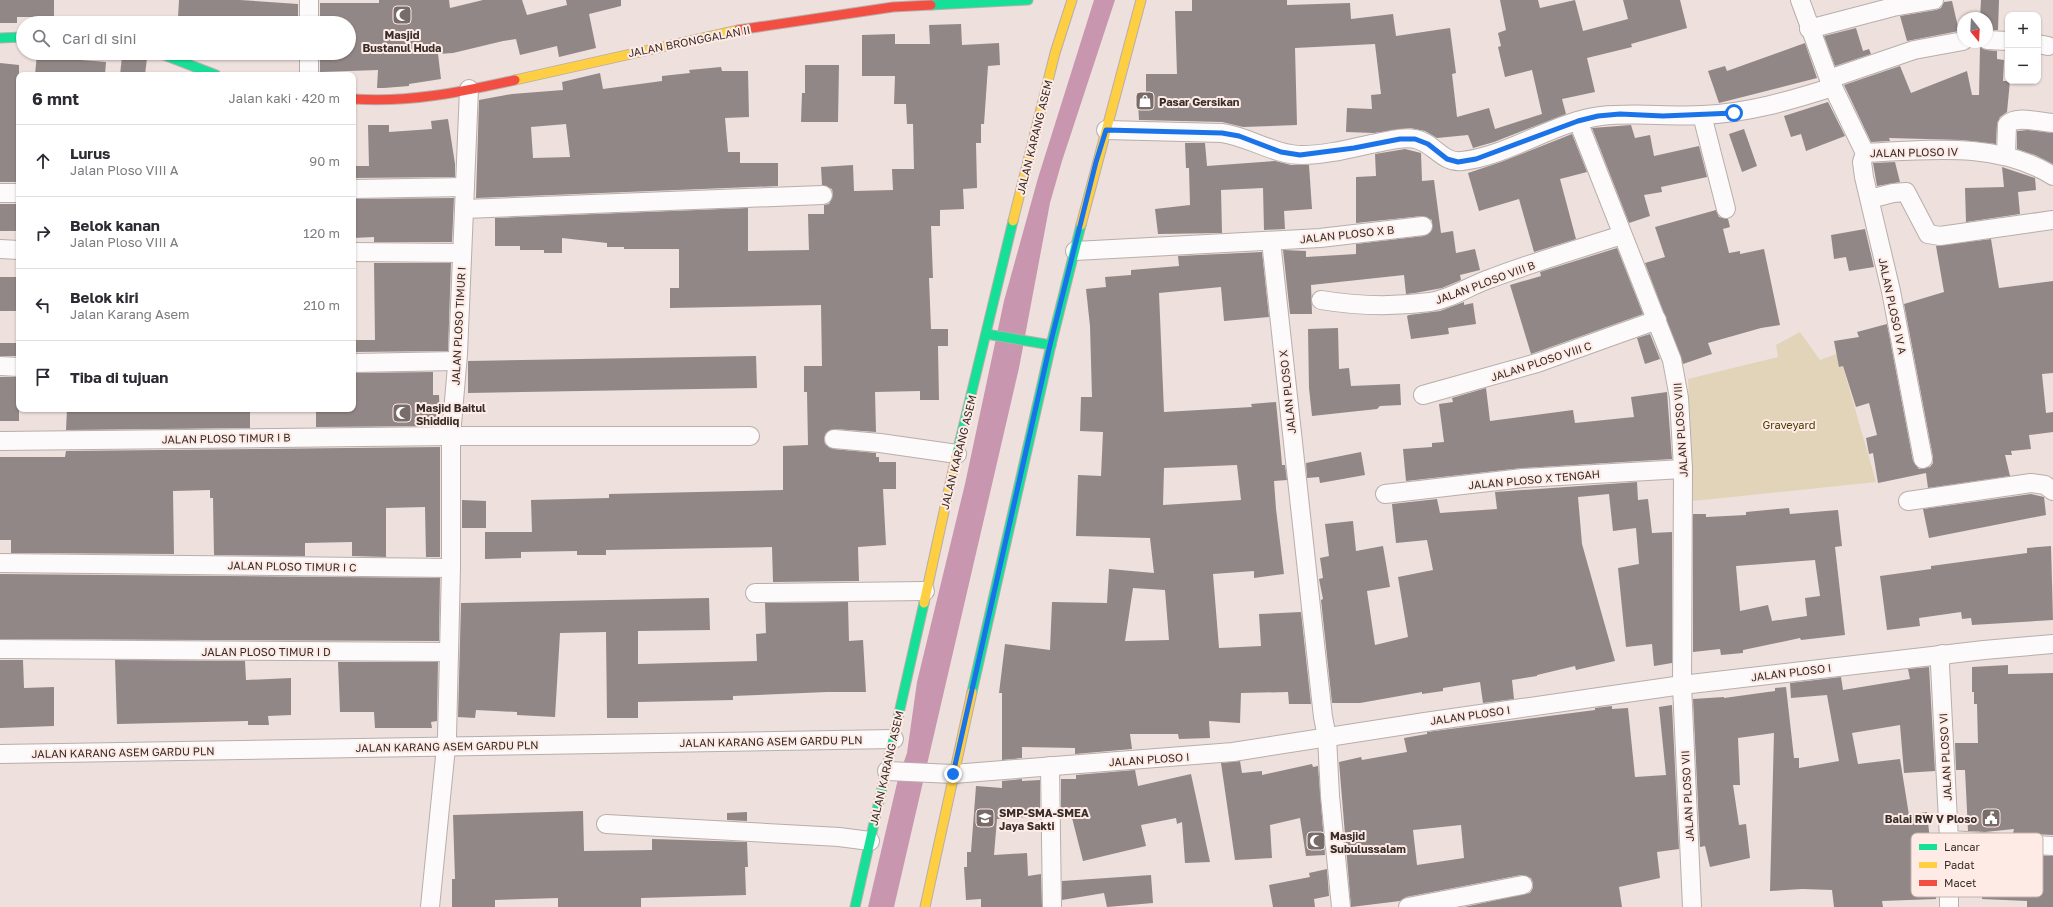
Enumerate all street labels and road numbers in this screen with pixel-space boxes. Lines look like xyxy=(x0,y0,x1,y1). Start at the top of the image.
street label: JALAN BRONGGALAN II xyxy=(627,23,751,59)
street label: JALAN KARANG ASEM xyxy=(1013,78,1055,196)
street label: JALAN PLOSO IV xyxy=(1870,145,1959,159)
street label: JALAN PLOSO X B xyxy=(1299,223,1395,245)
street label: JALAN PLOSO IV A xyxy=(1876,257,1910,356)
street label: JALAN PLOSO VIII B xyxy=(1433,258,1537,306)
street label: JALAN PLOSO TIMUR I xyxy=(448,266,468,386)
street label: JALAN PLOSO VIII C xyxy=(1489,339,1593,383)
street label: JALAN PLOSO X xyxy=(1276,349,1298,435)
street label: JALAN PLOSO VIII xyxy=(1670,382,1690,478)
street label: JALAN KARANG ASEM xyxy=(937,393,979,511)
street label: JALAN PLOSO TIMUR I B xyxy=(161,430,291,446)
street label: JALAN PLOSO X TENGAH xyxy=(1467,467,1601,491)
street label: JALAN PLOSO TIMUR I C xyxy=(227,558,357,574)
street label: JALAN PLOSO TIMUR I D xyxy=(201,645,331,658)
street label: JALAN PLOSO I xyxy=(1750,661,1832,683)
street label: JALAN PLOSO I xyxy=(1429,703,1511,727)
street label: JALAN KARANG ASEM xyxy=(866,709,906,827)
street label: JALAN PLOSO VI xyxy=(1936,713,1954,801)
street label: JALAN KARANG ASEM GARDU PLN xyxy=(679,733,863,749)
street label: JALAN KARANG ASEM GARDU PLN xyxy=(355,738,539,754)
street label: JALAN KARANG ASEM GARDU PLN xyxy=(31,744,215,760)
street label: JALAN PLOSO I xyxy=(1108,750,1190,768)
street label: JALAN PLOSO VII xyxy=(1678,750,1696,842)

